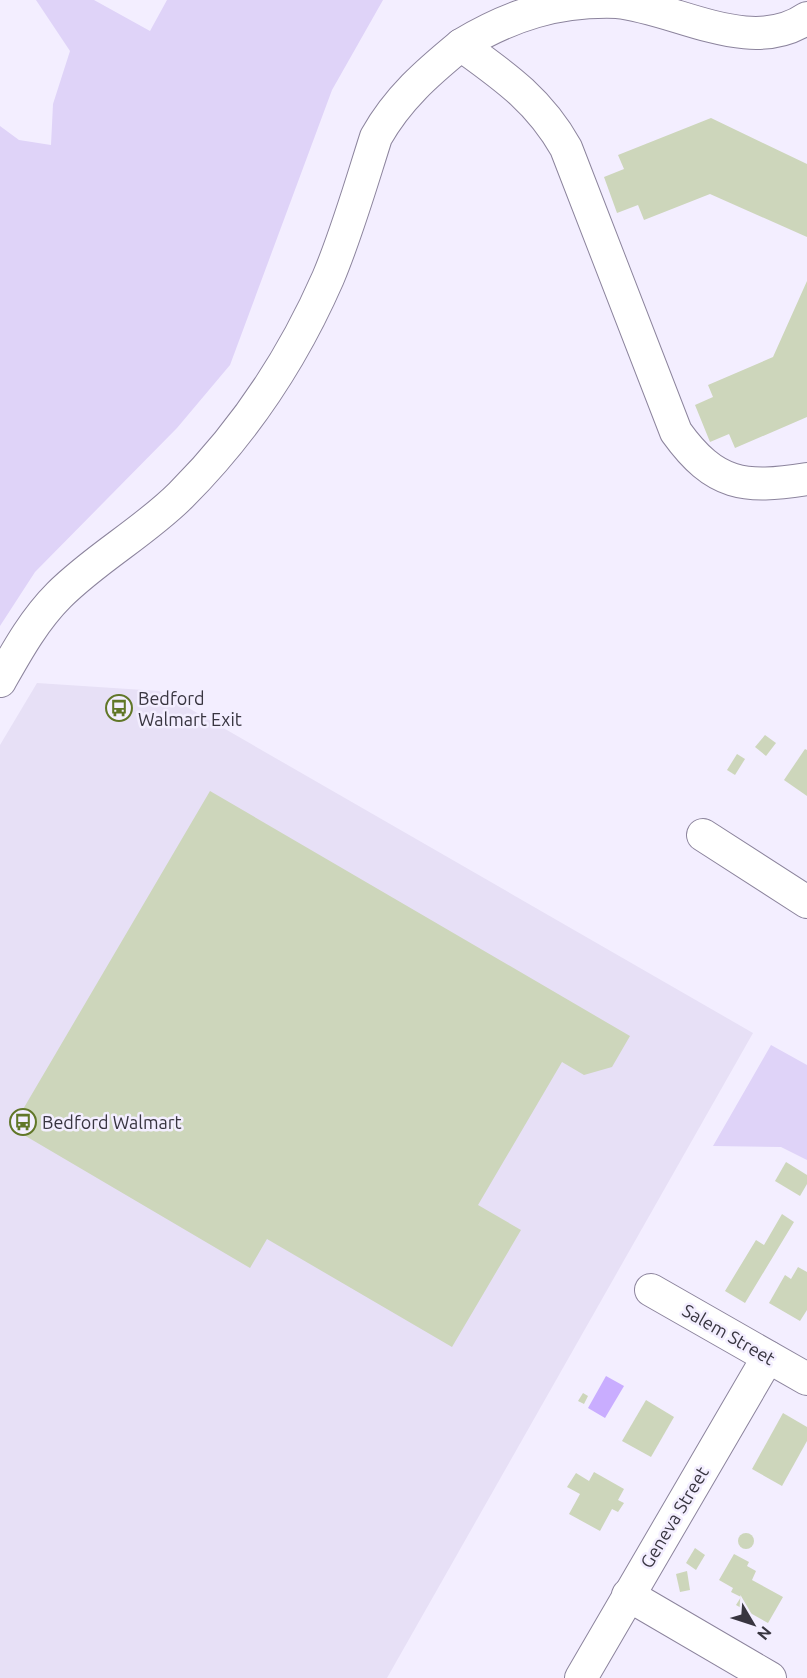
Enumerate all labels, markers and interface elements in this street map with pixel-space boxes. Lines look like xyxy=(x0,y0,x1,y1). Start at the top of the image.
place label: Bedford Walmart Exit xyxy=(138,688,242,729)
bus stop icon: Bedford Walmart Exit xyxy=(104,693,134,723)
bus stop icon: Bedford Walmart xyxy=(8,1107,38,1137)
place label: Bedford Walmart xyxy=(42,1112,182,1132)
street label: Salem Street xyxy=(679,1300,779,1368)
street label: Geneva Street xyxy=(636,1463,712,1571)
north arrow xyxy=(723,1594,783,1654)
text: N xyxy=(754,1623,775,1644)

